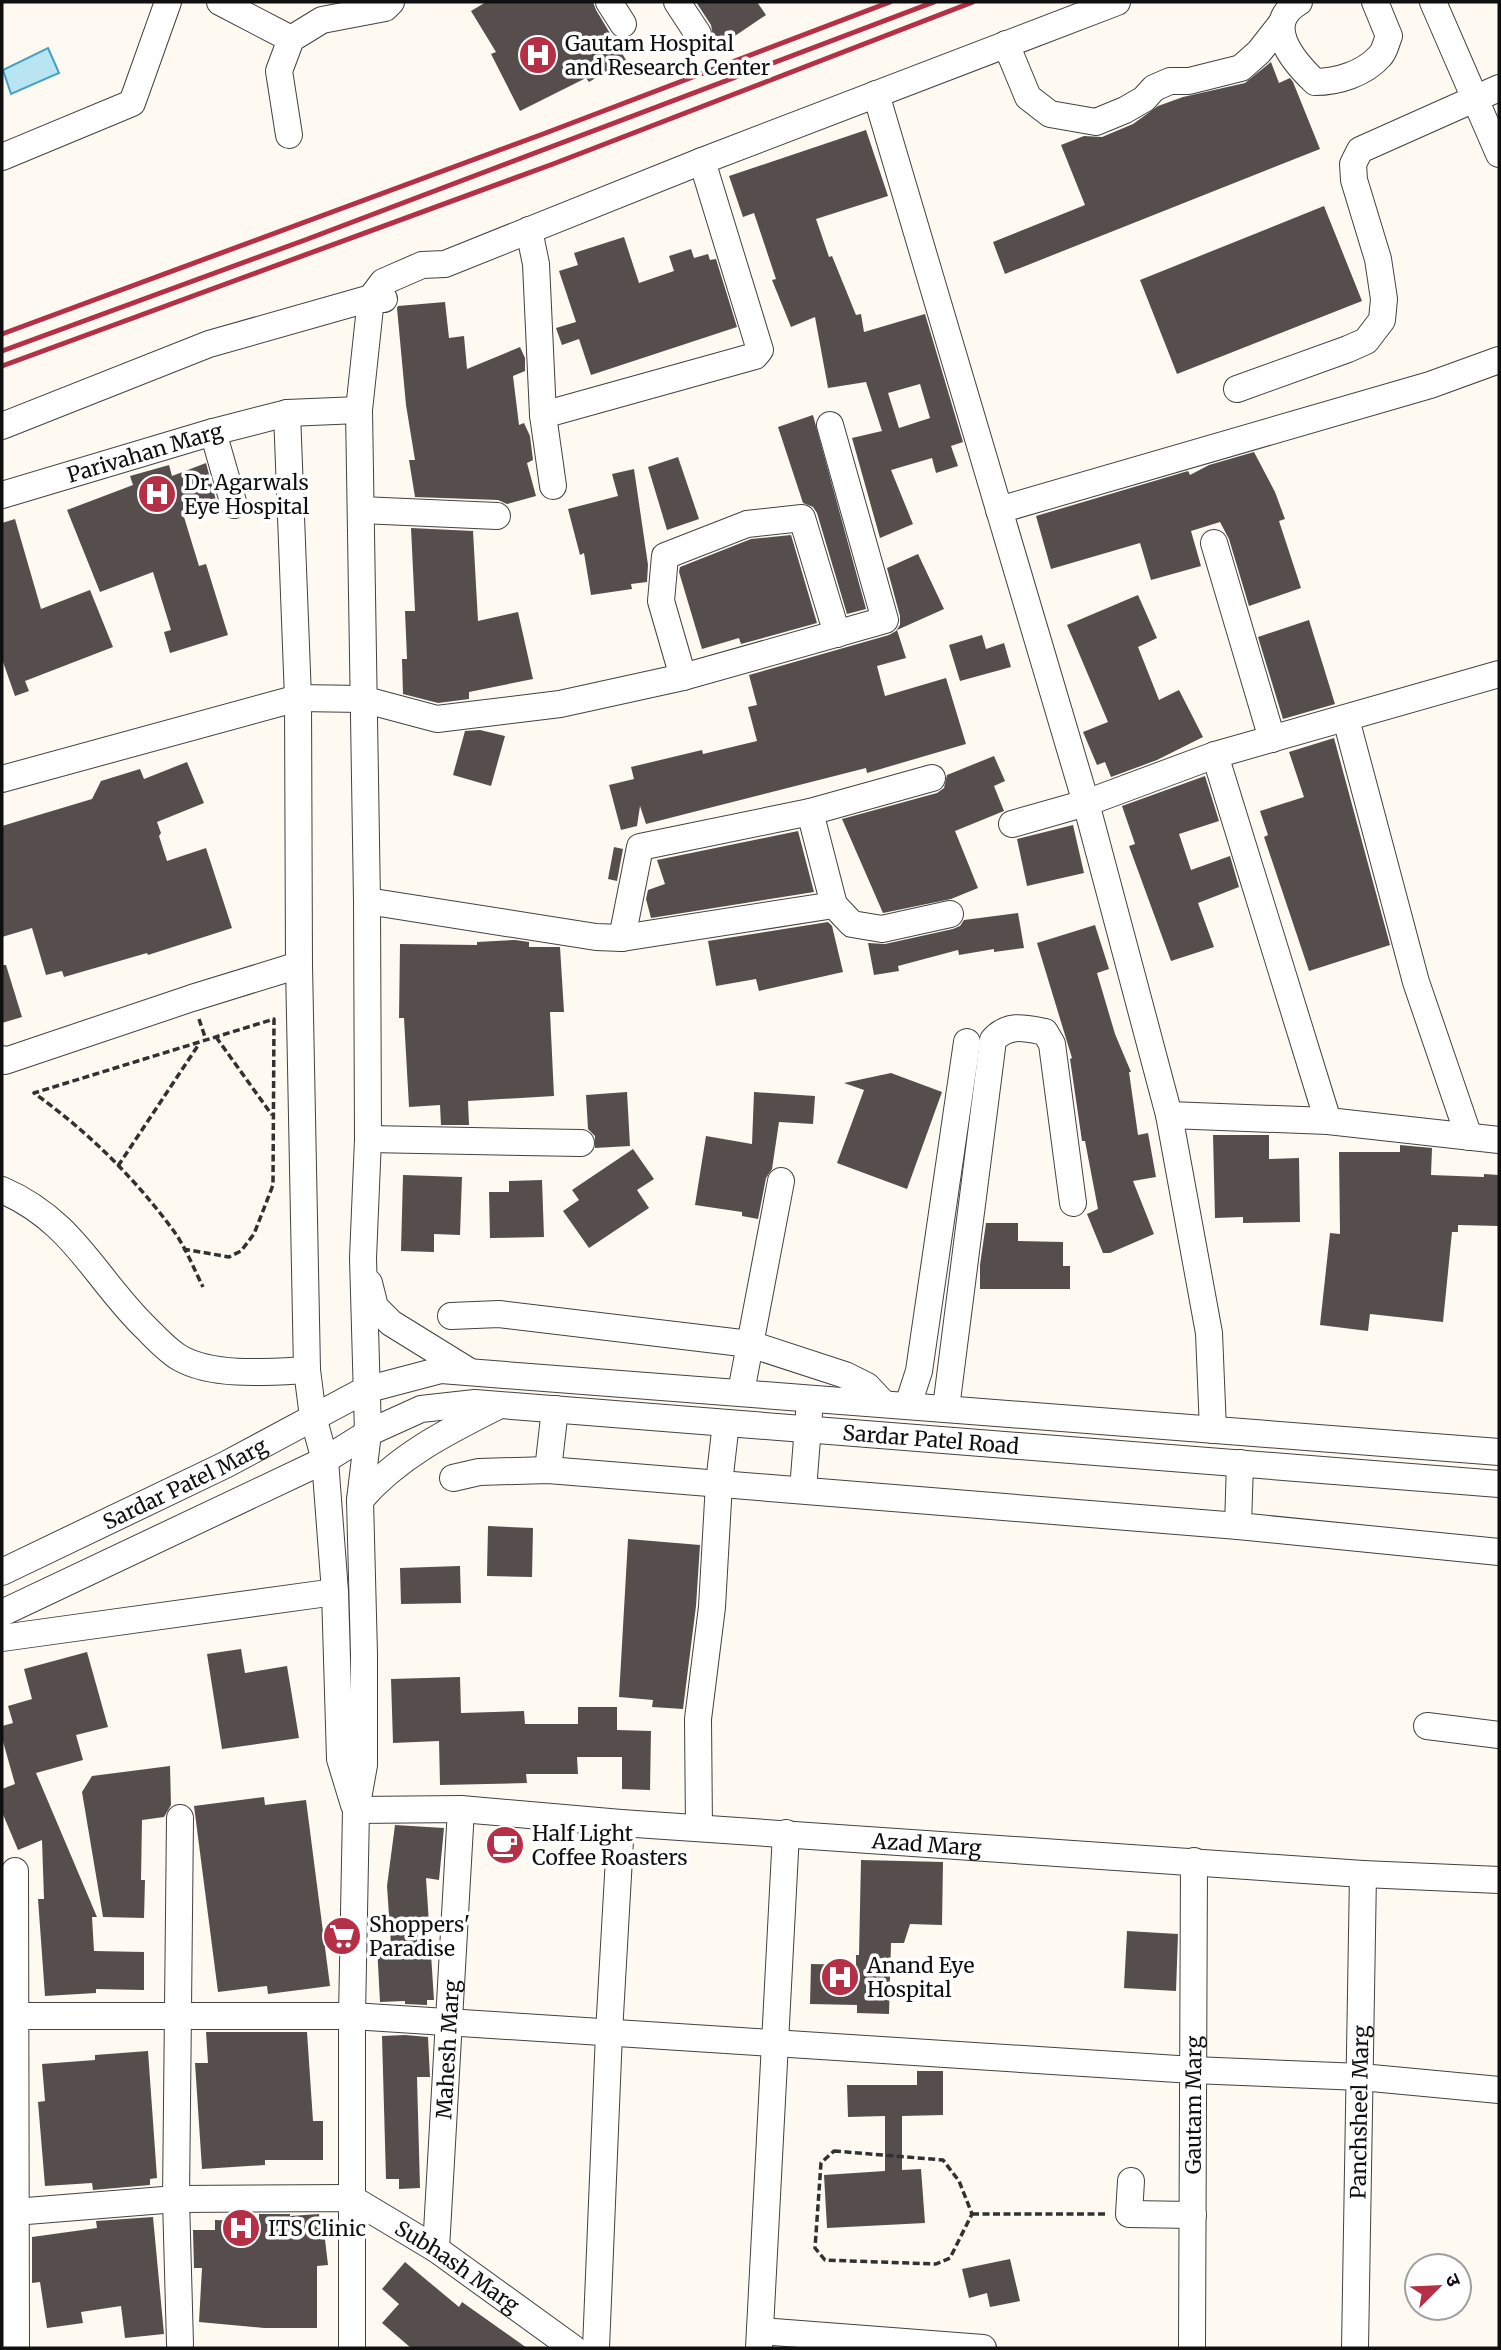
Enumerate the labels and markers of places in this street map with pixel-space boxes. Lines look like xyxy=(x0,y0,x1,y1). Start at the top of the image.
place label: Gautam Hospital and Research Center xyxy=(565,30,770,81)
hospital icon: Gautam Hospital and Research Center xyxy=(517,34,559,76)
place label: Dr Agarwals Eye Hospital xyxy=(184,469,310,520)
hospital icon: Dr Agarwals Eye Hospital xyxy=(136,473,178,515)
place label: Half Light Coffee Roasters xyxy=(532,1820,688,1871)
cafe icon: Half Light Coffee Roasters xyxy=(484,1824,526,1866)
place label: Shoppers' Paradise xyxy=(369,1911,470,1962)
supermarket icon: Shoppers' Paradise xyxy=(321,1915,363,1957)
place label: Anand Eye Hospital xyxy=(866,1952,974,2003)
hospital icon: Anand Eye Hospital xyxy=(819,1956,861,1998)
hospital icon: ITS Clinic xyxy=(220,2207,262,2249)
place label: ITS Clinic xyxy=(268,2215,366,2242)

